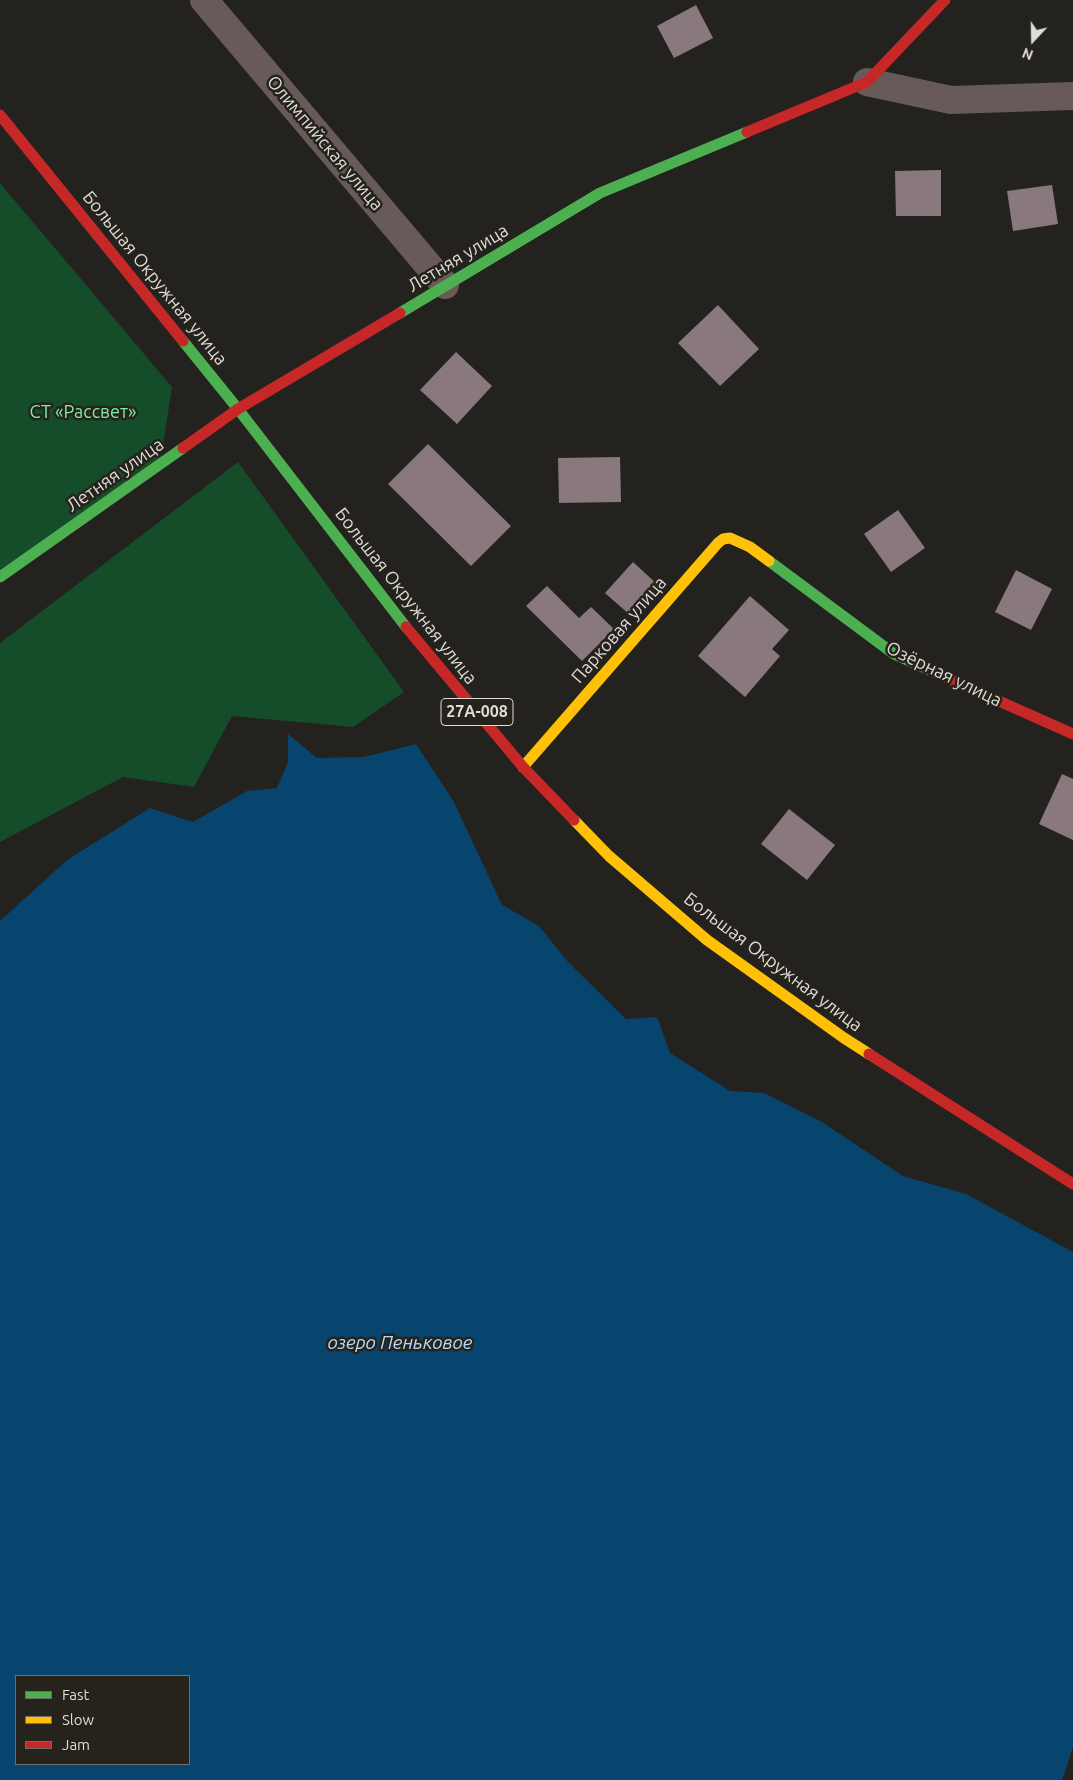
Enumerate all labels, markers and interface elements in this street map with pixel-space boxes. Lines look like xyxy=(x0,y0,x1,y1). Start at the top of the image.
north arrow xyxy=(1008,15,1058,65)
text: N xyxy=(1020,45,1035,63)
street label: Олимпийская улица xyxy=(262,71,388,215)
street label: Большая Окружная улица xyxy=(78,187,232,369)
street label: Летняя улица xyxy=(404,219,512,297)
park label: СТ «Рассвет» xyxy=(30,401,136,423)
street label: Летняя улица xyxy=(62,434,168,516)
street label: Большая Окружная улица xyxy=(330,504,482,688)
street label: Парковая улица xyxy=(567,572,671,688)
street label: Озёрная улица xyxy=(883,637,1005,711)
road number: 27А-008 xyxy=(441,699,513,726)
street label: Большая Окружная улица xyxy=(680,888,866,1036)
water label: озеро Пеньковое xyxy=(328,1332,472,1354)
legend xyxy=(15,1675,190,1765)
text: Fast xyxy=(62,1686,89,1703)
text: Slow xyxy=(62,1711,94,1728)
text: Jam xyxy=(62,1736,90,1753)

